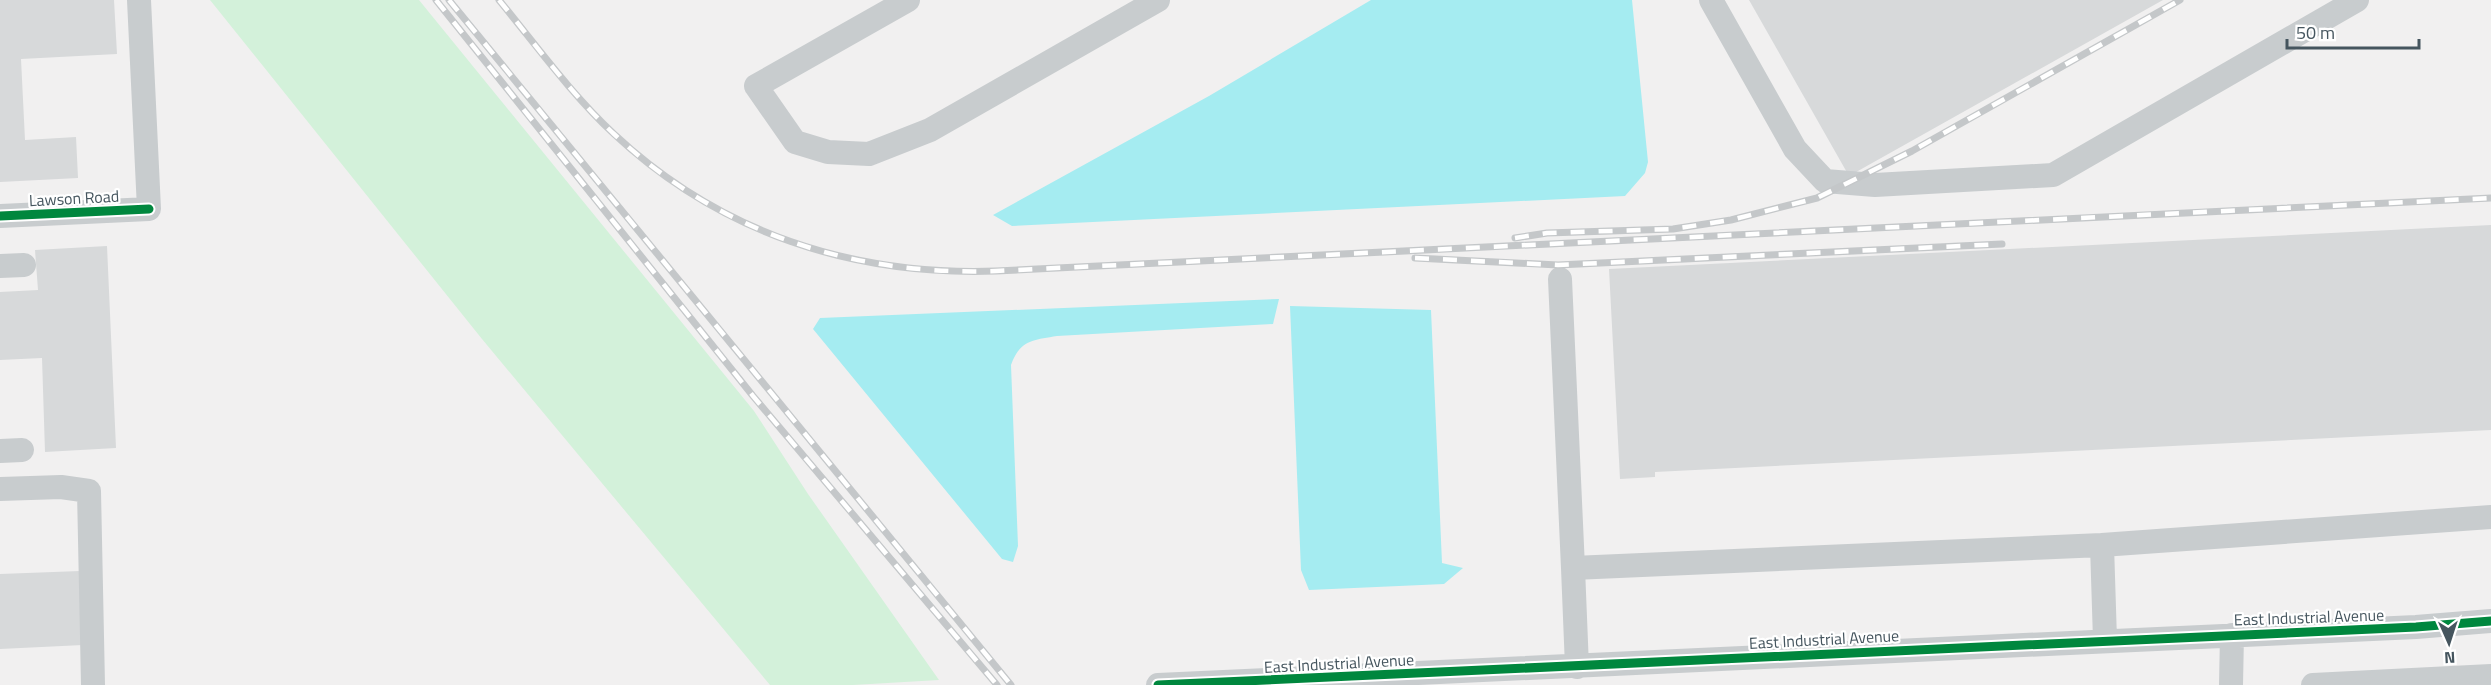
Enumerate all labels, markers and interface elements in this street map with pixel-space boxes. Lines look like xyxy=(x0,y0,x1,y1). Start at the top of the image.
scale bar xyxy=(2287,12,2419,50)
text: 50 m xyxy=(2296,19,2335,46)
street label: Lawson Road xyxy=(28,184,120,212)
street label: East Industrial Avenue xyxy=(2233,602,2385,632)
north arrow xyxy=(2419,613,2479,673)
street label: East Industrial Avenue xyxy=(1748,623,1900,655)
text: N xyxy=(2444,646,2456,670)
street label: East Industrial Avenue xyxy=(1263,647,1415,679)

